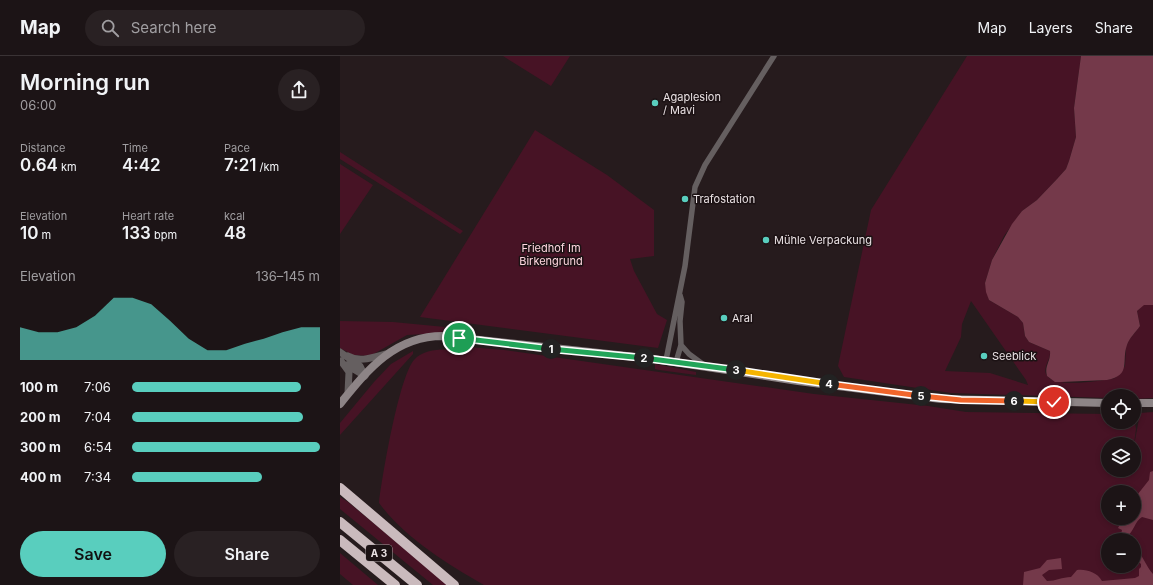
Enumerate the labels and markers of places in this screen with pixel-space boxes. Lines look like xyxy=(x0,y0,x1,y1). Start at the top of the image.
place label: Agaplesion / Mavi xyxy=(663,90,721,117)
marker: Agaplesion / Mavi xyxy=(650,98,660,108)
place label: Trafostation xyxy=(693,192,755,206)
marker: Trafostation xyxy=(680,194,690,204)
place label: Mühle Verpackung xyxy=(774,233,872,247)
marker: Mühle Verpackung xyxy=(761,235,771,245)
place label: Aral xyxy=(732,311,753,325)
marker: Aral xyxy=(719,313,729,323)
pin xyxy=(442,321,476,355)
pin: 1 xyxy=(541,339,561,359)
pin: 2 xyxy=(634,348,654,368)
place label: Seeblick xyxy=(992,349,1036,363)
marker: Seeblick xyxy=(979,351,989,361)
pin: 3 xyxy=(726,360,746,380)
pin: 4 xyxy=(819,374,839,394)
pin xyxy=(1037,385,1071,419)
pin: 5 xyxy=(911,386,931,406)
pin: 6 xyxy=(1004,391,1024,411)

